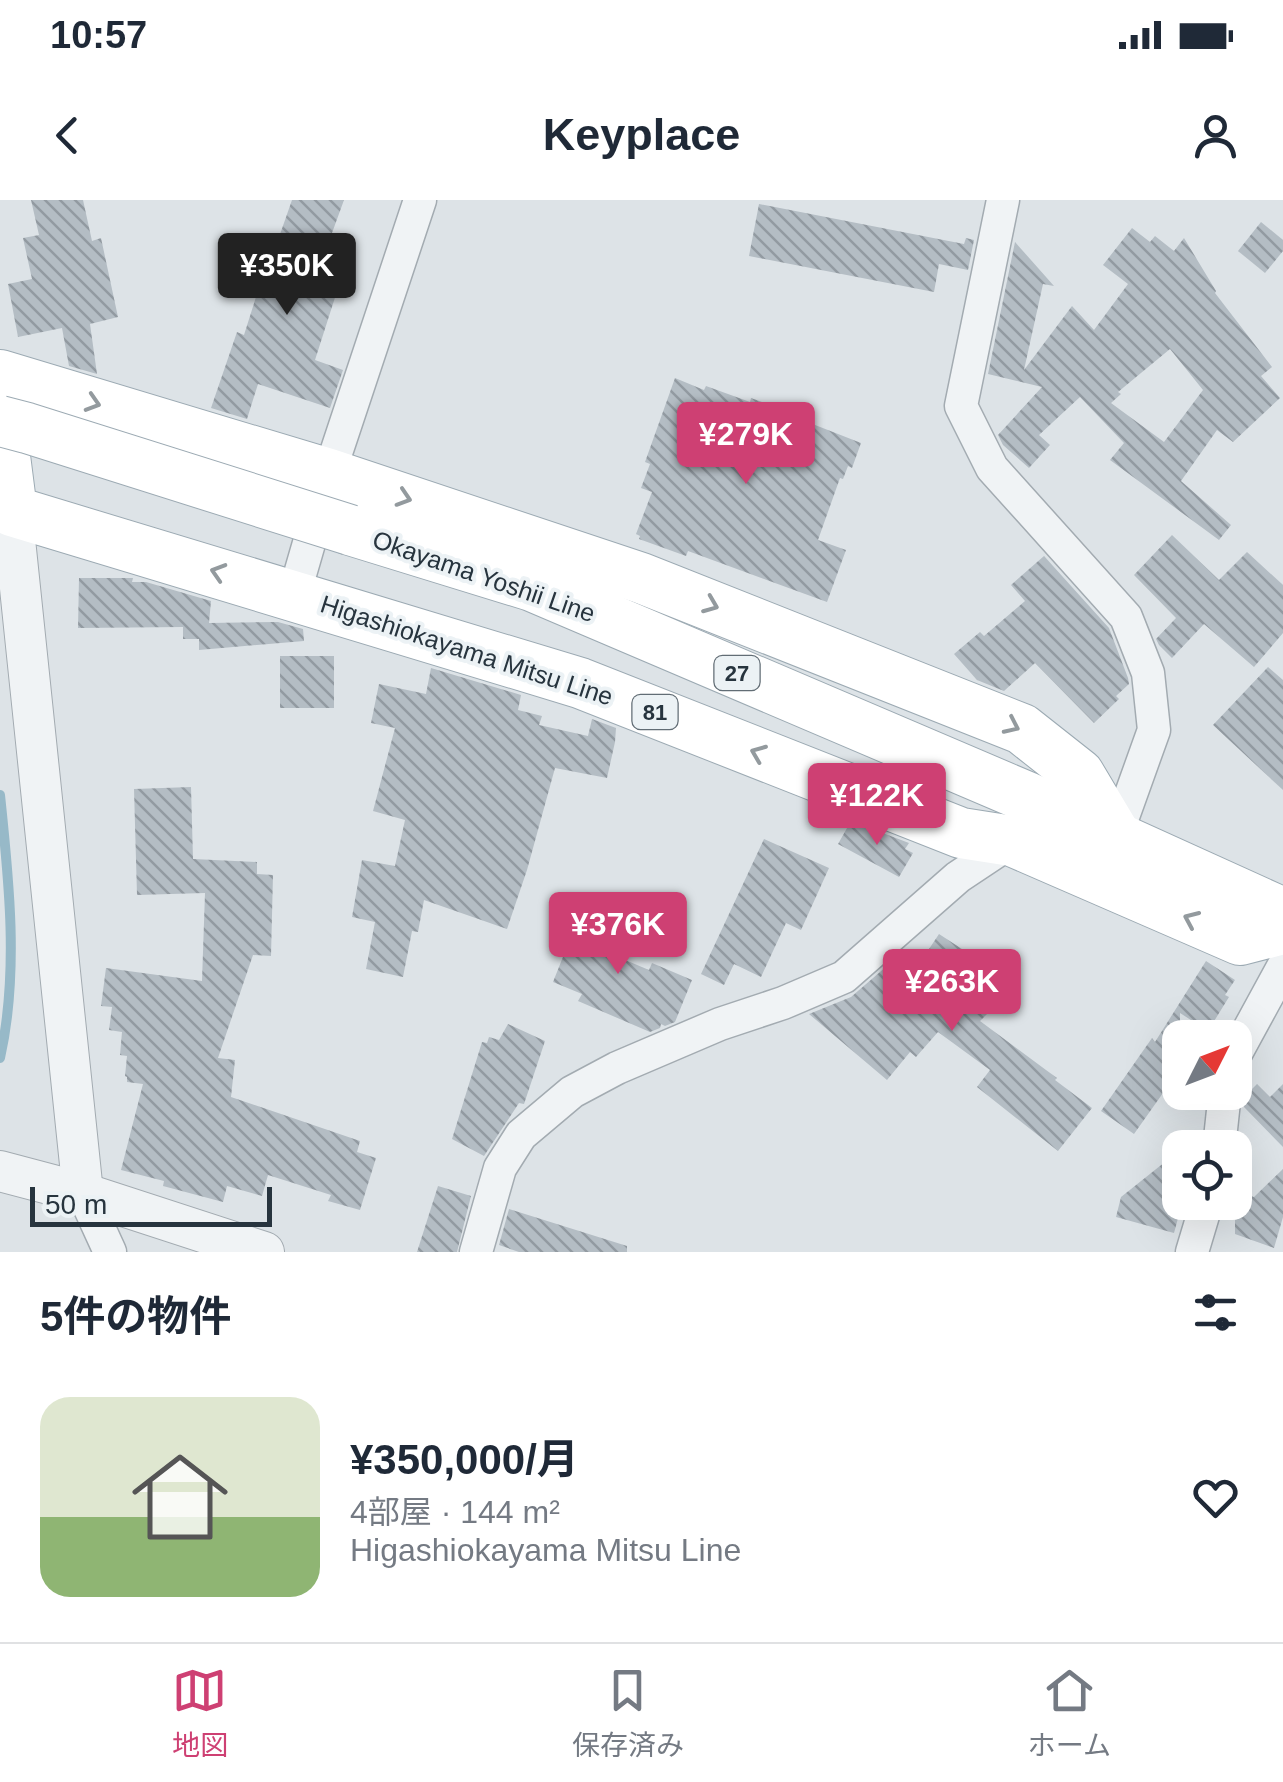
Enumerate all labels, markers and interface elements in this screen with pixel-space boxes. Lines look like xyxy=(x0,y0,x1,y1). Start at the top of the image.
text: 10:57 xyxy=(50,14,147,56)
icon: back xyxy=(40,108,95,163)
icon: person xyxy=(1188,108,1243,163)
text: Keyplace xyxy=(543,109,740,160)
pin: ¥350K xyxy=(217,233,357,318)
text: ¥350K xyxy=(240,247,334,283)
one-way arrow xyxy=(84,391,101,412)
pin: ¥279K xyxy=(676,402,816,487)
text: ¥279K xyxy=(699,416,793,452)
one-way arrow xyxy=(395,487,412,507)
street label: Okayama Yoshii Line xyxy=(369,525,599,627)
one-way arrow xyxy=(210,563,227,584)
street label: Higashiokayama Mitsu Line xyxy=(317,589,617,711)
one-way arrow xyxy=(701,594,719,614)
road number: 27 xyxy=(714,656,760,690)
road number: 81 xyxy=(632,695,678,729)
one-way arrow xyxy=(1002,714,1020,734)
one-way arrow xyxy=(751,745,768,765)
pin: ¥122K xyxy=(807,763,947,848)
text: ¥122K xyxy=(830,777,924,813)
pin: ¥376K xyxy=(548,892,688,977)
text: ¥376K xyxy=(571,906,665,942)
one-way arrow xyxy=(1183,911,1201,931)
pin: ¥263K xyxy=(882,949,1022,1034)
text: ¥263K xyxy=(905,963,999,999)
north arrow xyxy=(1162,1020,1252,1110)
map controls xyxy=(1162,1020,1252,1220)
button: locate xyxy=(1162,1130,1252,1220)
scale bar xyxy=(30,1182,272,1226)
text: 50 m xyxy=(45,1189,107,1220)
icon: filters xyxy=(1188,1285,1243,1340)
text: 5件の物件 xyxy=(40,1293,231,1340)
text: ¥350,000/月 xyxy=(350,1436,579,1483)
icon: home xyxy=(120,1437,240,1557)
icon: heart xyxy=(1188,1470,1243,1525)
text: 4部屋 · 144 m² xyxy=(350,1494,560,1530)
text: Higashiokayama Mitsu Line xyxy=(350,1532,741,1568)
tab: 地図 xyxy=(172,1663,228,1763)
tab: 保存済み xyxy=(572,1663,684,1763)
tab: ホーム xyxy=(1028,1663,1111,1763)

